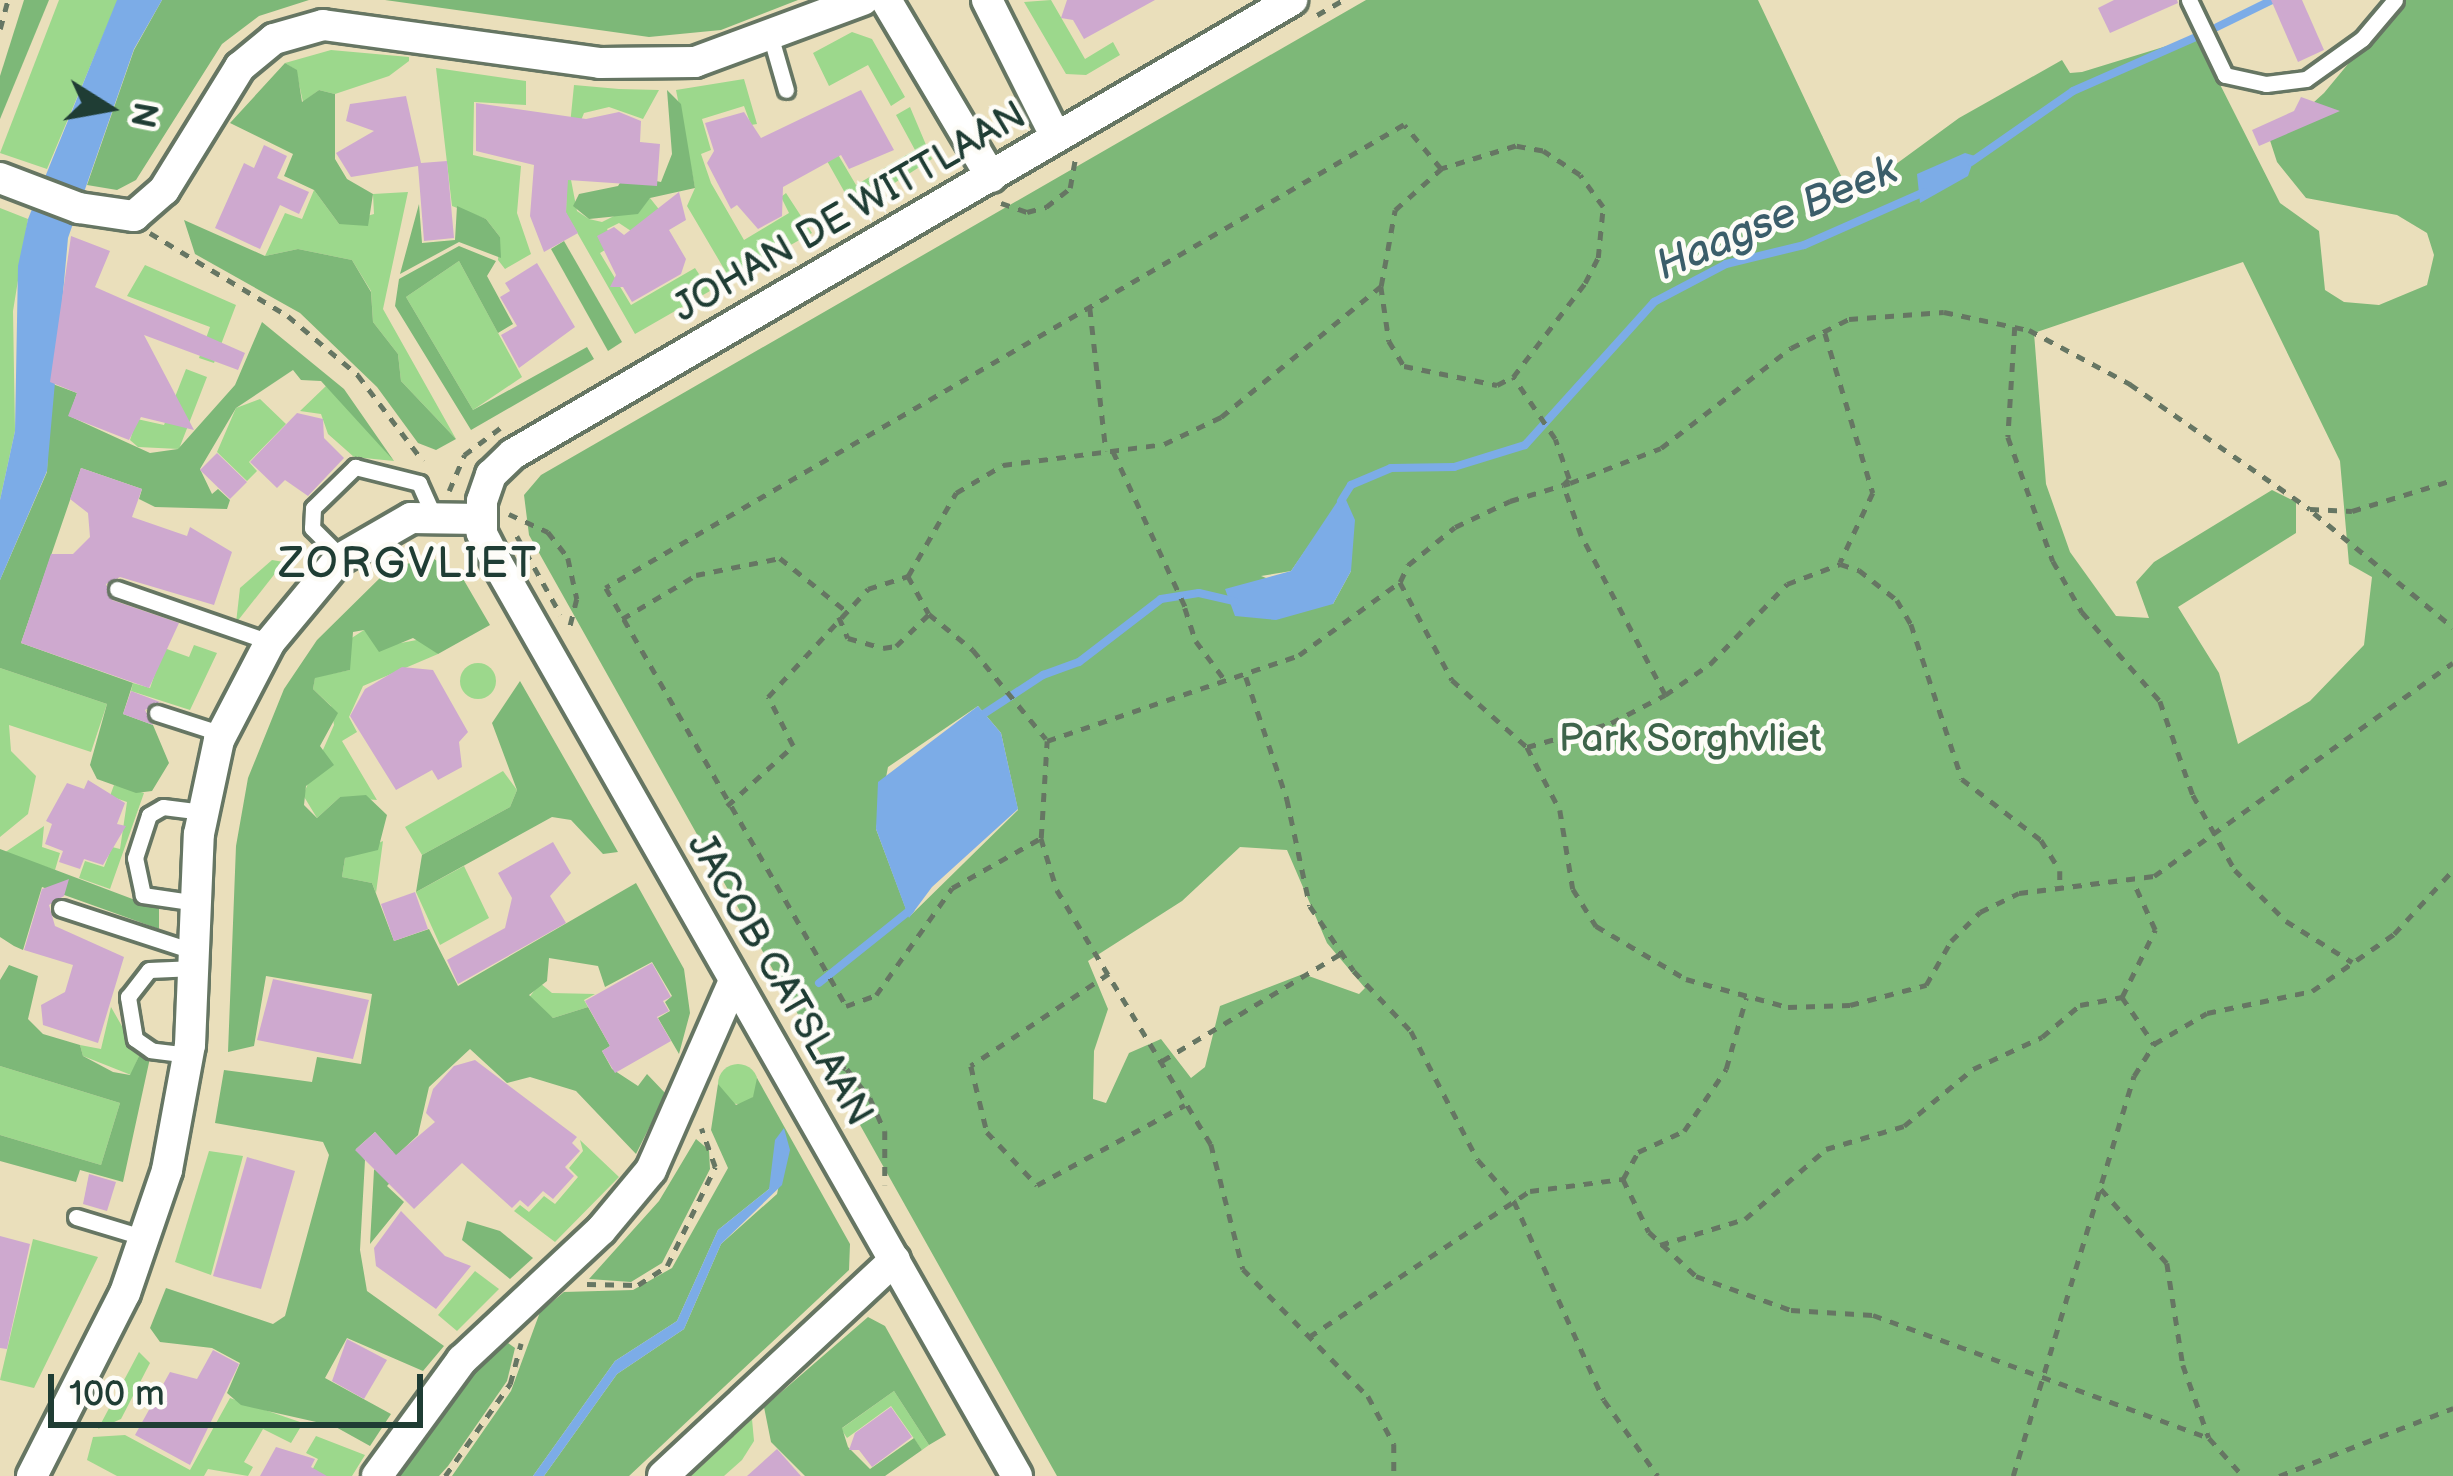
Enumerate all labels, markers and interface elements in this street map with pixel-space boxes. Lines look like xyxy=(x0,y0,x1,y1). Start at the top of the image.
north arrow xyxy=(48,48,168,168)
street label: JOHAN DE WITTLAAN xyxy=(665,92,1035,334)
text: N xyxy=(121,99,165,131)
water label: Haagse Beek xyxy=(1649,146,1905,292)
district label: ZORGVLIET xyxy=(279,540,539,590)
park label: Park Sorghvliet xyxy=(1558,717,1822,763)
street label: JACOB CATSLAAN xyxy=(676,825,882,1135)
scale bar xyxy=(54,1350,429,1424)
text: 100 m xyxy=(69,1373,165,1416)

